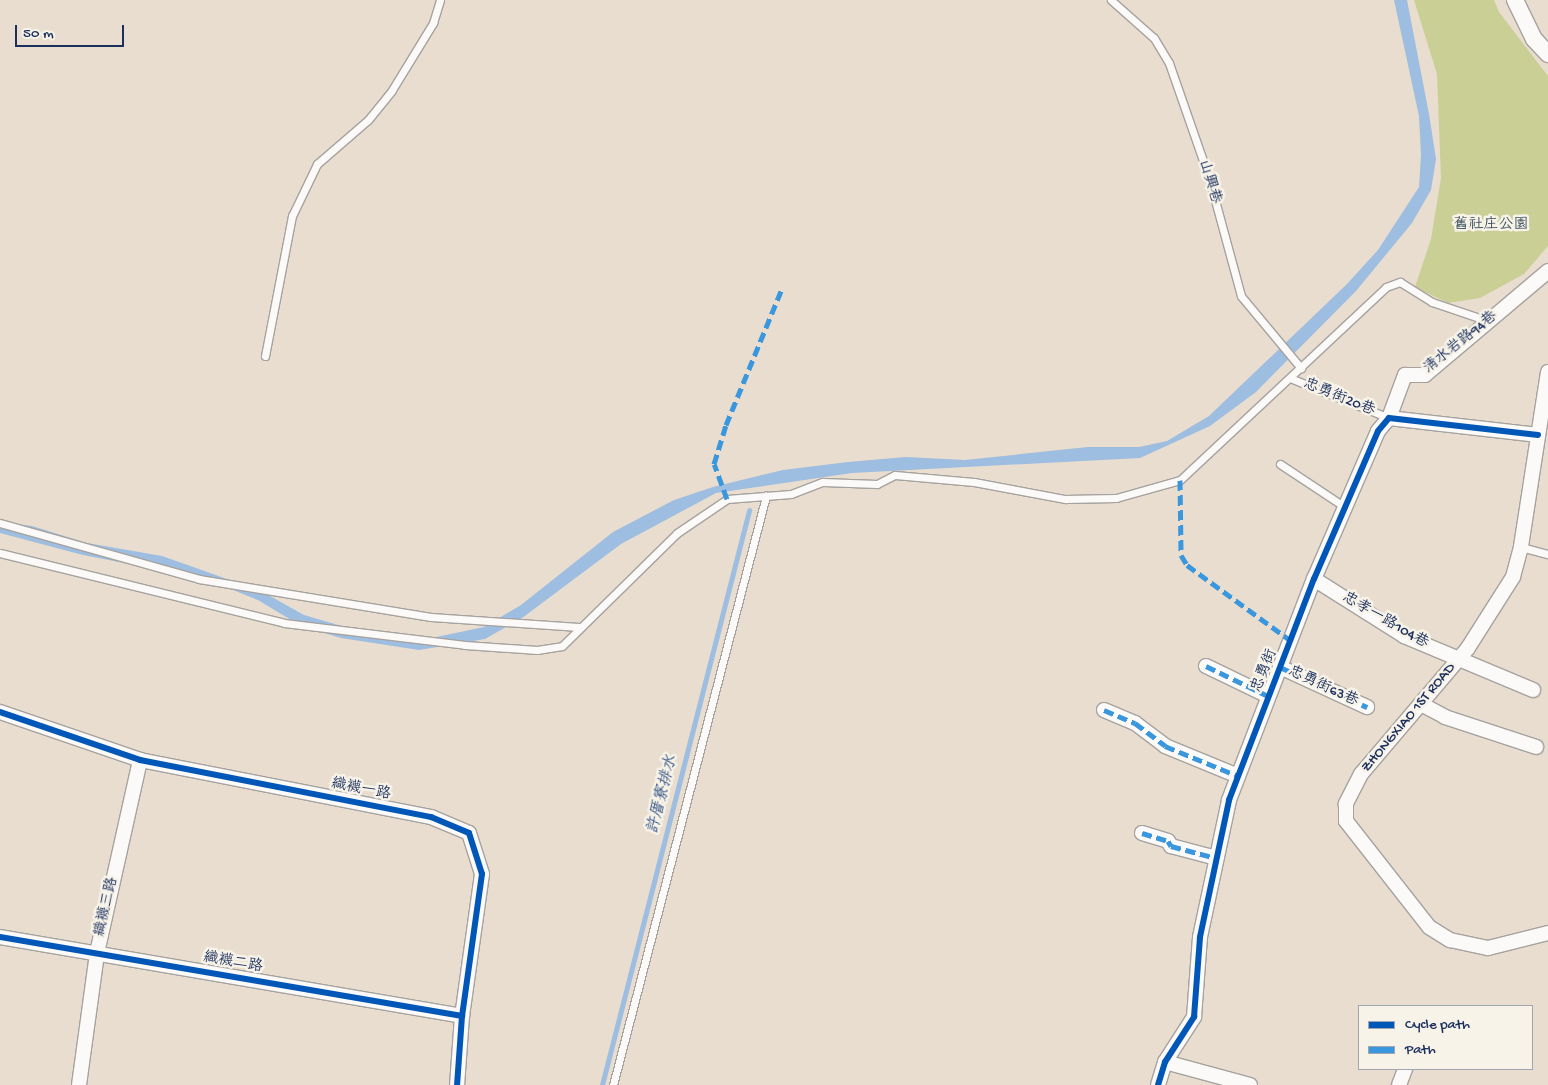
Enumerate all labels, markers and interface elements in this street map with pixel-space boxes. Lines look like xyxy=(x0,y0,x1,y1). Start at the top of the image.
scale bar xyxy=(18,15,126,47)
text: 50 m xyxy=(23,25,54,43)
street label: 山興巷 xyxy=(1194,158,1224,206)
park label: 舊社庄公園 xyxy=(1454,217,1528,235)
street label: 清水岩路94巷 xyxy=(1421,308,1501,378)
street label: 忠勇街20巷 xyxy=(1300,375,1378,421)
street label: 忠孝一路104巷 xyxy=(1339,589,1431,653)
street label: 忠勇街 xyxy=(1248,647,1282,695)
street label: ZHONGXIAO 1ST ROAD xyxy=(1358,660,1460,776)
street label: 忠勇街63巷 xyxy=(1285,663,1361,711)
water label: 許厝寮排水 xyxy=(645,754,683,836)
street label: 織襪一路 xyxy=(330,775,392,805)
street label: 織襪三路 xyxy=(91,876,123,938)
street label: 織襪二路 xyxy=(202,949,264,977)
legend xyxy=(1358,1005,1533,1070)
text: Cycle path xyxy=(1405,1016,1470,1034)
text: Path xyxy=(1405,1041,1436,1059)

